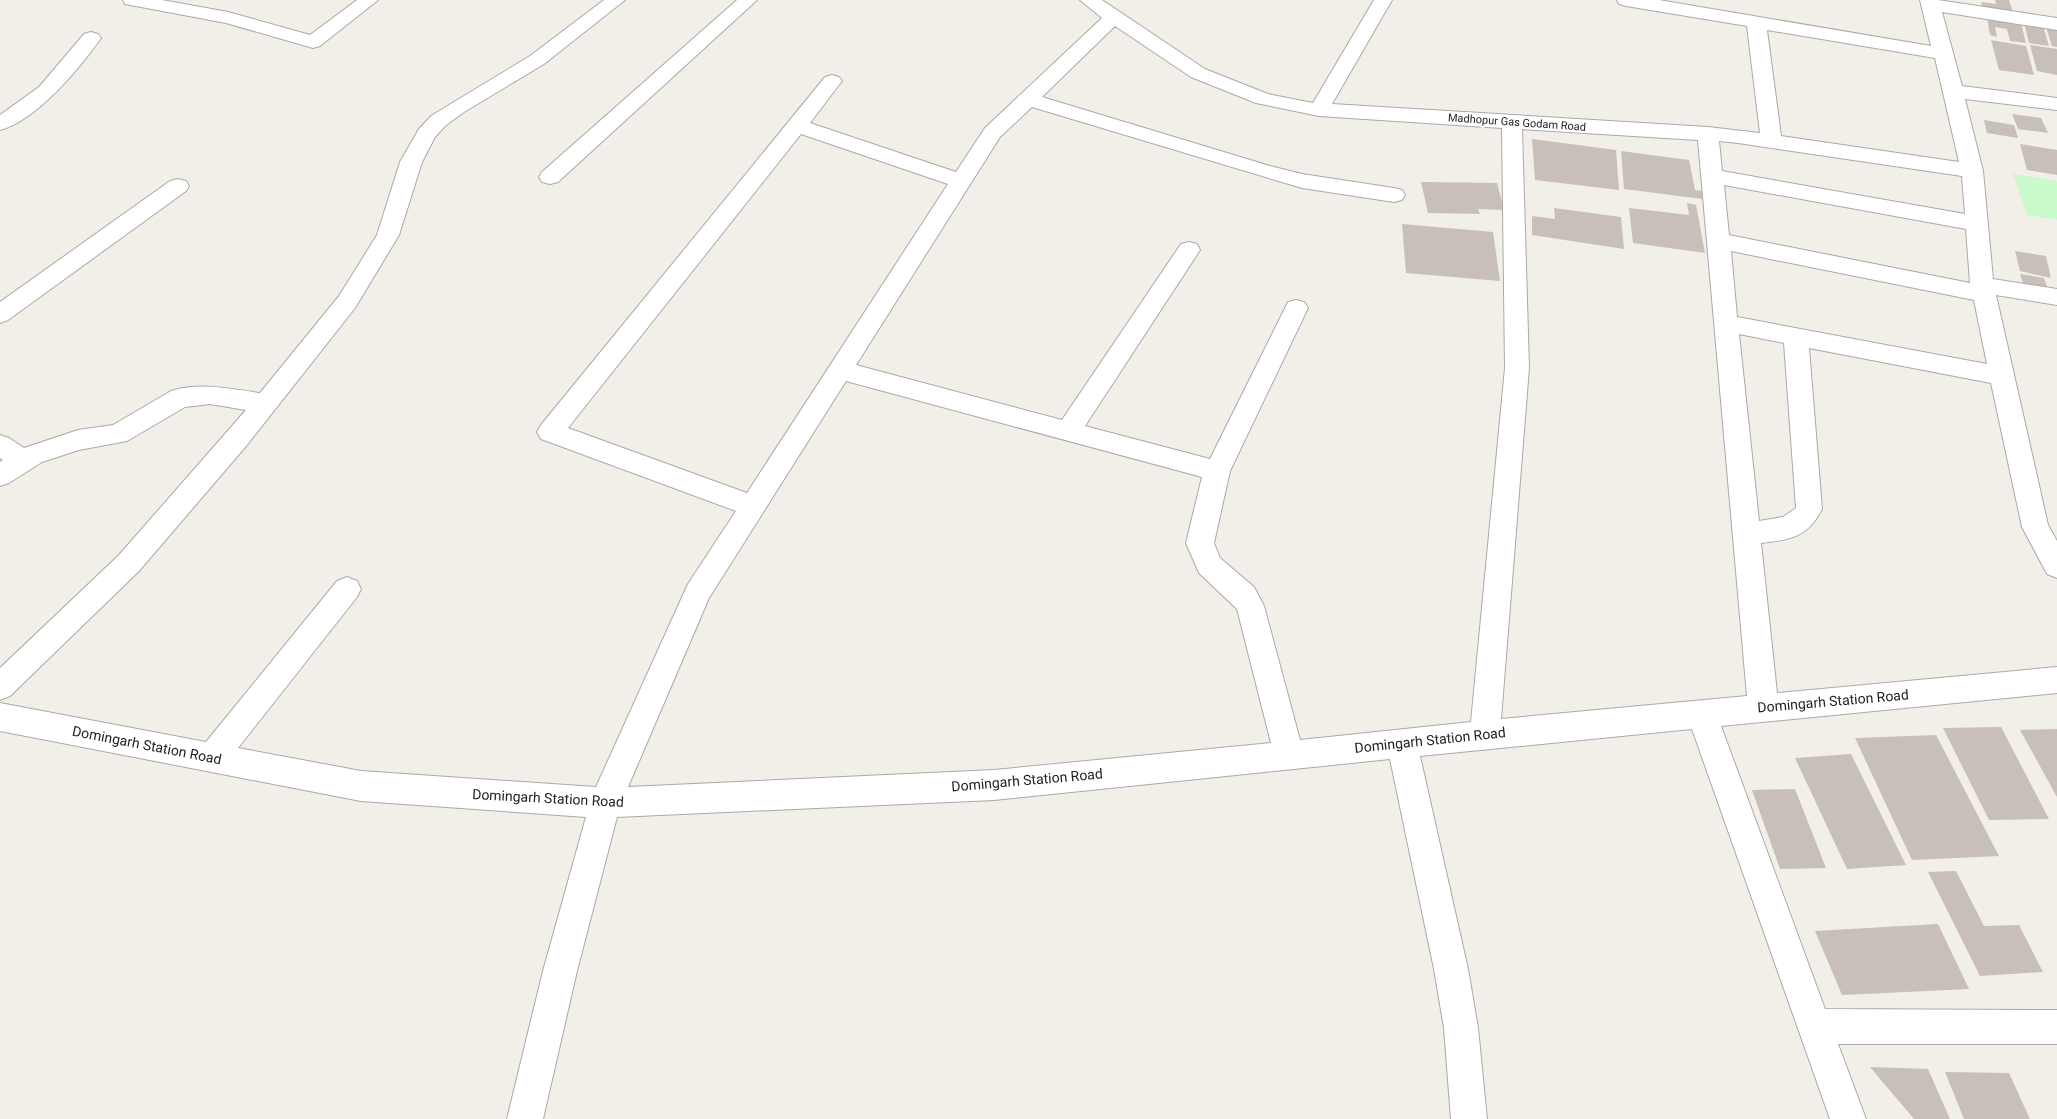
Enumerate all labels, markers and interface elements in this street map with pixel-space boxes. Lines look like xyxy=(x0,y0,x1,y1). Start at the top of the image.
street label: Madhopur Gas Godam Road xyxy=(1448,111,1586,134)
street label: Domingarh Station Road xyxy=(1757,686,1909,716)
street label: Domingarh Station Road xyxy=(71,723,223,767)
street label: Domingarh Station Road xyxy=(1354,724,1506,756)
street label: Domingarh Station Road xyxy=(951,765,1103,795)
street label: Domingarh Station Road xyxy=(472,786,624,810)

